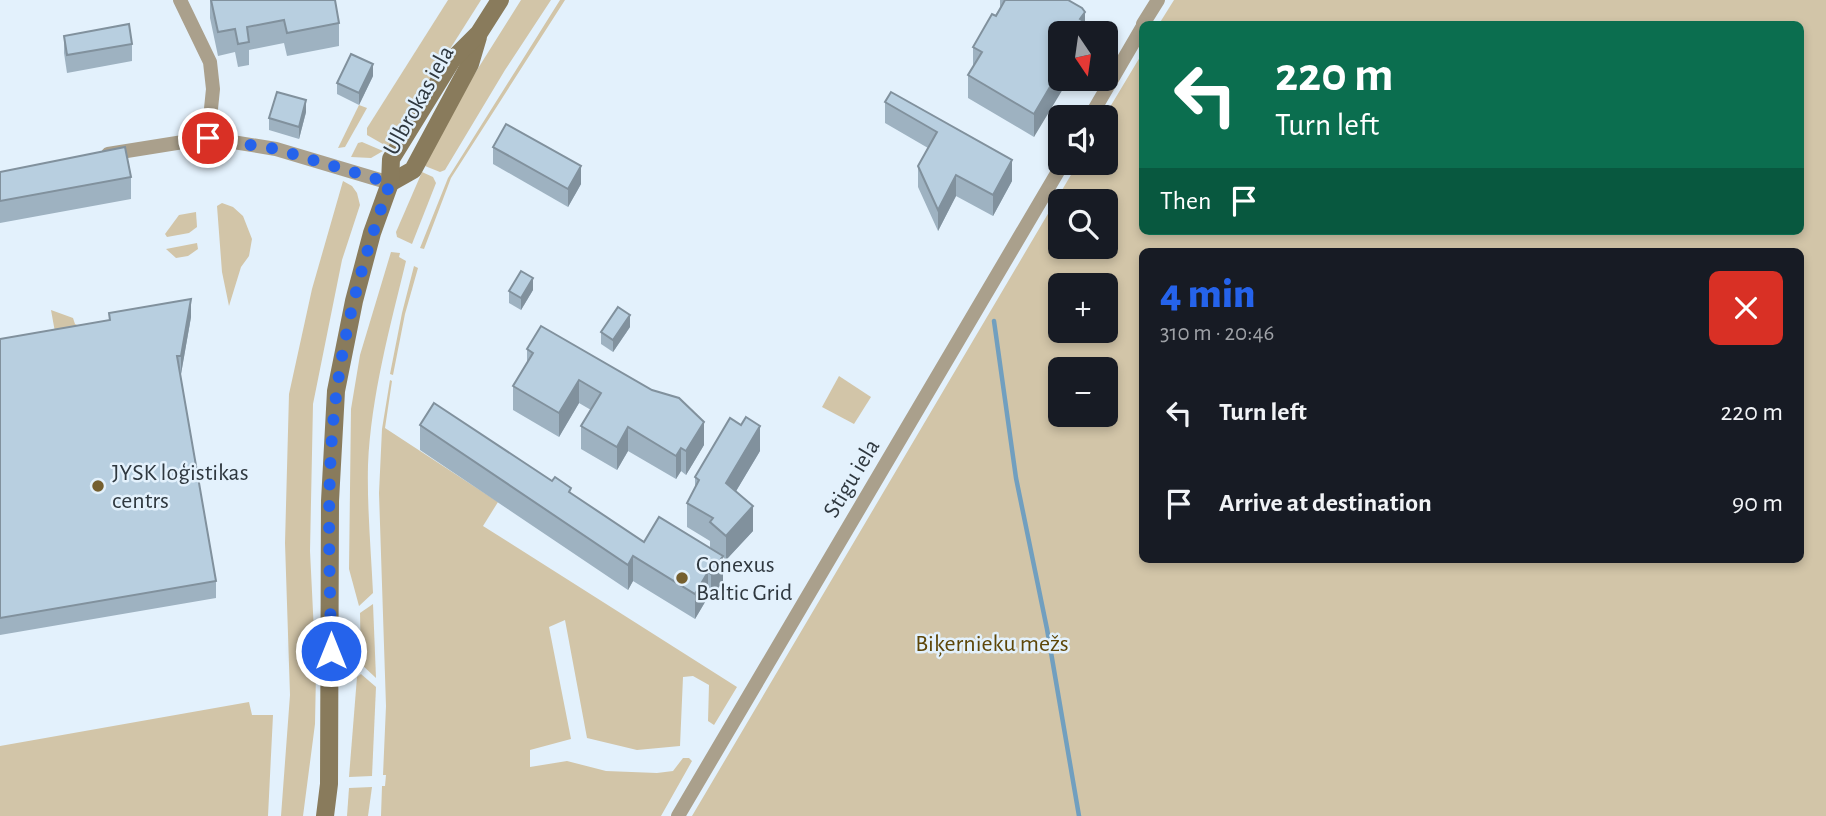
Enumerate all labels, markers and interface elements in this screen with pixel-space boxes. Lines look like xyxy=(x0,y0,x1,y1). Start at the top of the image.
north arrow xyxy=(1048,21,1118,91)
map controls xyxy=(1048,21,1118,427)
street label: Ulbrokas iela xyxy=(379,42,459,159)
icon: left xyxy=(1160,49,1251,140)
text: 220 m xyxy=(1275,51,1394,100)
button: sound xyxy=(1048,105,1118,175)
pin xyxy=(178,108,238,168)
text: Turn left xyxy=(1275,109,1379,141)
icon: arrive xyxy=(189,119,227,157)
icon: arrive xyxy=(1225,182,1263,220)
text: Then xyxy=(1160,188,1211,214)
button: search xyxy=(1048,189,1118,259)
button: close xyxy=(1709,271,1783,345)
button: + xyxy=(1048,273,1118,343)
text: 4 min xyxy=(1160,273,1256,315)
text: 310 m · 20:46 xyxy=(1160,322,1274,345)
button: − xyxy=(1048,357,1118,427)
icon: left xyxy=(1160,394,1198,432)
text: Turn left xyxy=(1219,399,1307,425)
text: 220 m xyxy=(1721,399,1783,425)
street label: Stigu iela xyxy=(819,435,884,522)
place label: JYSK loģistikas centrs xyxy=(112,461,249,513)
marker: JYSK loģistikas centrs xyxy=(90,478,106,494)
icon: arrive xyxy=(1160,485,1198,523)
text: Arrive at destination xyxy=(1219,490,1432,516)
text: 90 m xyxy=(1732,490,1783,516)
place label: Conexus Baltic Grid xyxy=(696,553,792,605)
marker: Conexus Baltic Grid xyxy=(674,570,690,586)
position arrow xyxy=(294,614,368,688)
park label: Biķernieku mežs xyxy=(915,632,1069,657)

